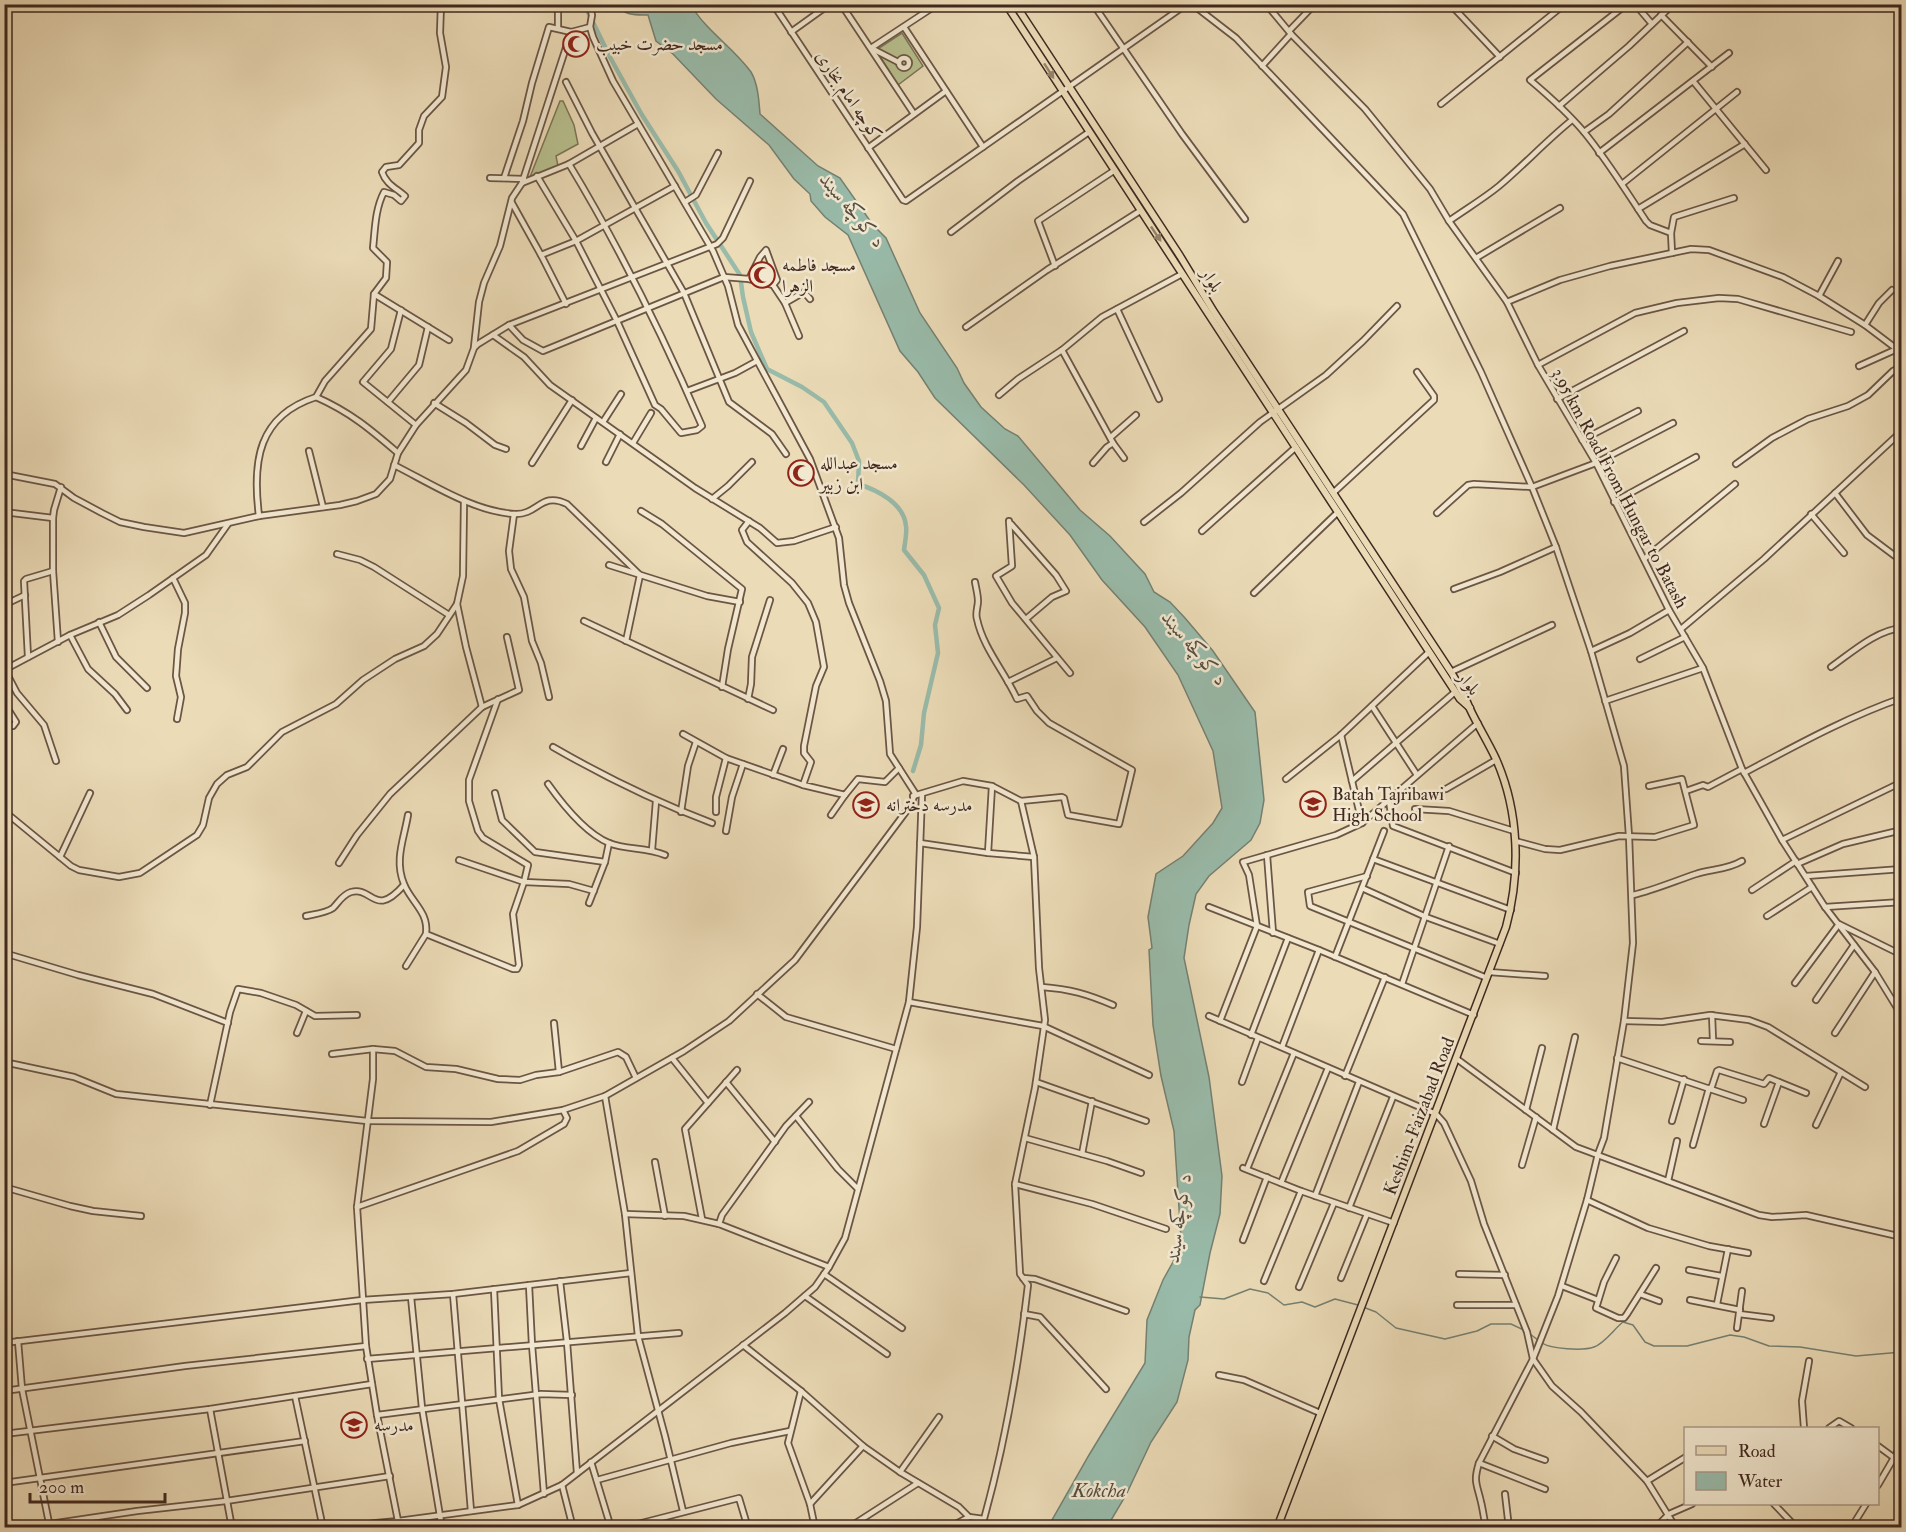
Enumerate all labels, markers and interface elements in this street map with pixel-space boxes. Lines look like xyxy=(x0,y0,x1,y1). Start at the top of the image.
mosque icon: مسجد حضرت خبیب xyxy=(561,29,591,59)
place label: مسجد حضرت خبیب xyxy=(596,33,723,56)
street label: کوچه امام بخاری xyxy=(807,46,887,147)
one-way arrow xyxy=(1043,63,1054,79)
water label: د کوکچه سیند xyxy=(813,168,891,254)
one-way arrow xyxy=(1150,226,1162,242)
place label: مسجد فاطمه الزهرا xyxy=(782,254,856,298)
mosque icon: مسجد فاطمه الزهرا xyxy=(747,260,777,290)
street label: بلوار xyxy=(1194,262,1228,297)
street label: 3.95 km Road From Hungar to Batash xyxy=(1546,364,1693,613)
place label: مسجد عبدالله ابن زبیر xyxy=(818,452,898,496)
mosque icon: مسجد عبدالله ابن زبیر xyxy=(786,458,816,488)
water label: د کوکچه سیند xyxy=(1155,606,1233,692)
street label: بلوار xyxy=(1451,665,1485,700)
place label: Batah Tajribawi High School xyxy=(1332,783,1444,827)
school or university icon: Batah Tajribawi High School xyxy=(1298,789,1328,819)
school or university icon: مدرسه دخترانه xyxy=(851,790,881,820)
place label: مدرسه دخترانه xyxy=(886,794,973,817)
street label: Keshim-Faizabad Road xyxy=(1379,1034,1460,1198)
water label: د کوکچه سیند xyxy=(1160,1172,1198,1265)
school or university icon: مدرسه xyxy=(339,1410,369,1440)
place label: مدرسه xyxy=(374,1414,414,1437)
legend xyxy=(1684,1427,1879,1505)
text: Road xyxy=(1738,1440,1776,1463)
scale bar xyxy=(30,1466,165,1504)
text: Water xyxy=(1737,1470,1782,1493)
text: 200 m xyxy=(39,1476,84,1499)
water label: Kokcha xyxy=(1071,1478,1126,1503)

